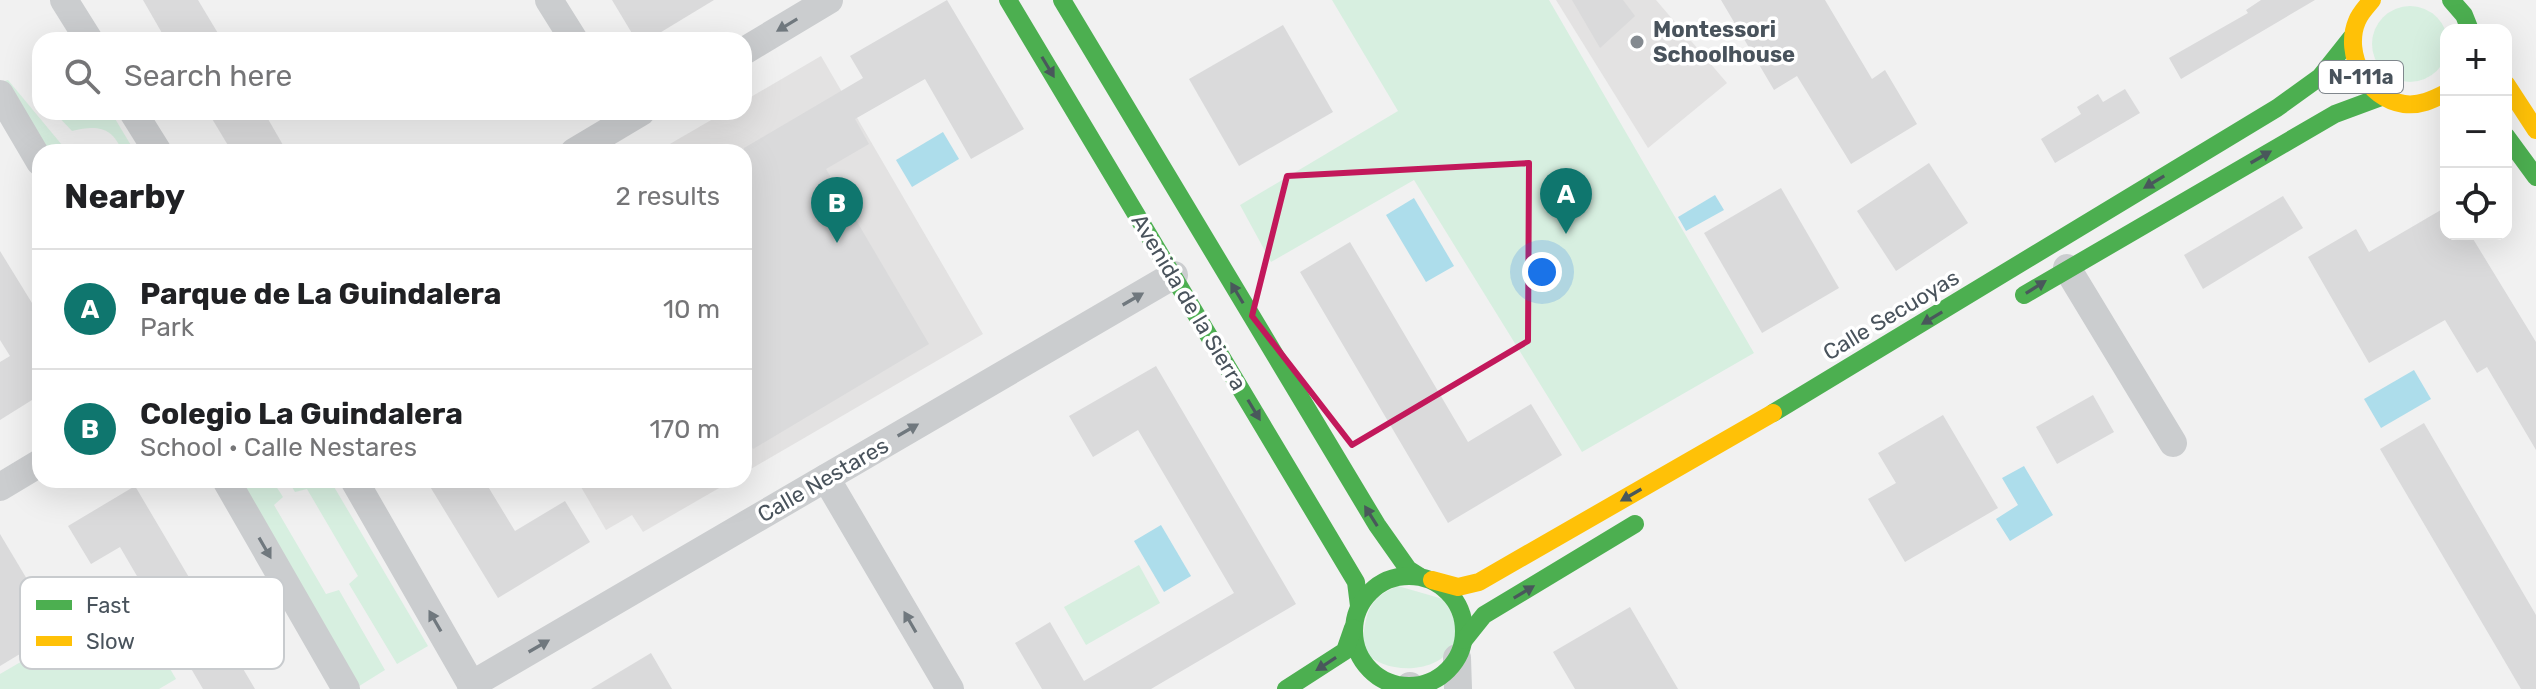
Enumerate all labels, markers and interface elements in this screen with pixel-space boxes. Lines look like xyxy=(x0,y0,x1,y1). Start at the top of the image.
place label: Montessori Schoolhouse xyxy=(1653,16,1795,68)
one-way arrow xyxy=(776,18,798,32)
map controls xyxy=(2440,24,2512,240)
button: + xyxy=(2440,24,2512,96)
search box xyxy=(32,32,752,120)
marker: Montessori Schoolhouse xyxy=(1628,33,1646,51)
icon: search xyxy=(60,54,104,98)
one-way arrow xyxy=(1041,56,1055,78)
text: Search here xyxy=(124,58,292,94)
road number: N-111a xyxy=(2319,61,2403,93)
button: − xyxy=(2440,96,2512,168)
one-way arrow xyxy=(2250,150,2272,164)
pin: A xyxy=(1540,168,1592,234)
button: locate xyxy=(2440,168,2512,240)
one-way arrow xyxy=(2143,175,2165,189)
text: Nearby xyxy=(64,176,185,217)
pin: B xyxy=(811,177,863,243)
text: 2 results xyxy=(616,181,720,212)
street label: Avenida de la Sierra xyxy=(1126,209,1252,395)
your location xyxy=(1522,252,1562,292)
street label: Calle Secuoyas xyxy=(1818,264,1964,366)
text: Parque de La Guindalera xyxy=(140,276,501,312)
one-way arrow xyxy=(2025,281,2047,295)
one-way arrow xyxy=(1231,282,1245,304)
one-way arrow xyxy=(1122,292,1144,306)
text: A xyxy=(81,294,99,325)
text: 10 m xyxy=(663,294,720,325)
one-way arrow xyxy=(1921,310,1943,324)
text: Park xyxy=(140,312,194,343)
text: Colegio La Guindalera xyxy=(140,396,463,432)
one-way arrow xyxy=(1247,399,1261,421)
text: B xyxy=(81,414,99,445)
text: 170 m xyxy=(650,414,720,445)
one-way arrow xyxy=(897,423,919,437)
text: School · Calle Nestares xyxy=(140,432,417,463)
street label: Calle Nestares xyxy=(753,432,893,528)
one-way arrow xyxy=(1620,488,1642,502)
one-way arrow xyxy=(1364,505,1378,527)
one-way arrow xyxy=(258,537,272,559)
legend xyxy=(20,577,284,669)
one-way arrow xyxy=(1512,585,1535,600)
text: Fast xyxy=(86,592,131,619)
one-way arrow xyxy=(428,610,442,633)
one-way arrow xyxy=(903,611,917,633)
text: Slow xyxy=(86,628,135,655)
one-way arrow xyxy=(528,639,550,653)
one-way arrow xyxy=(1316,657,1337,672)

